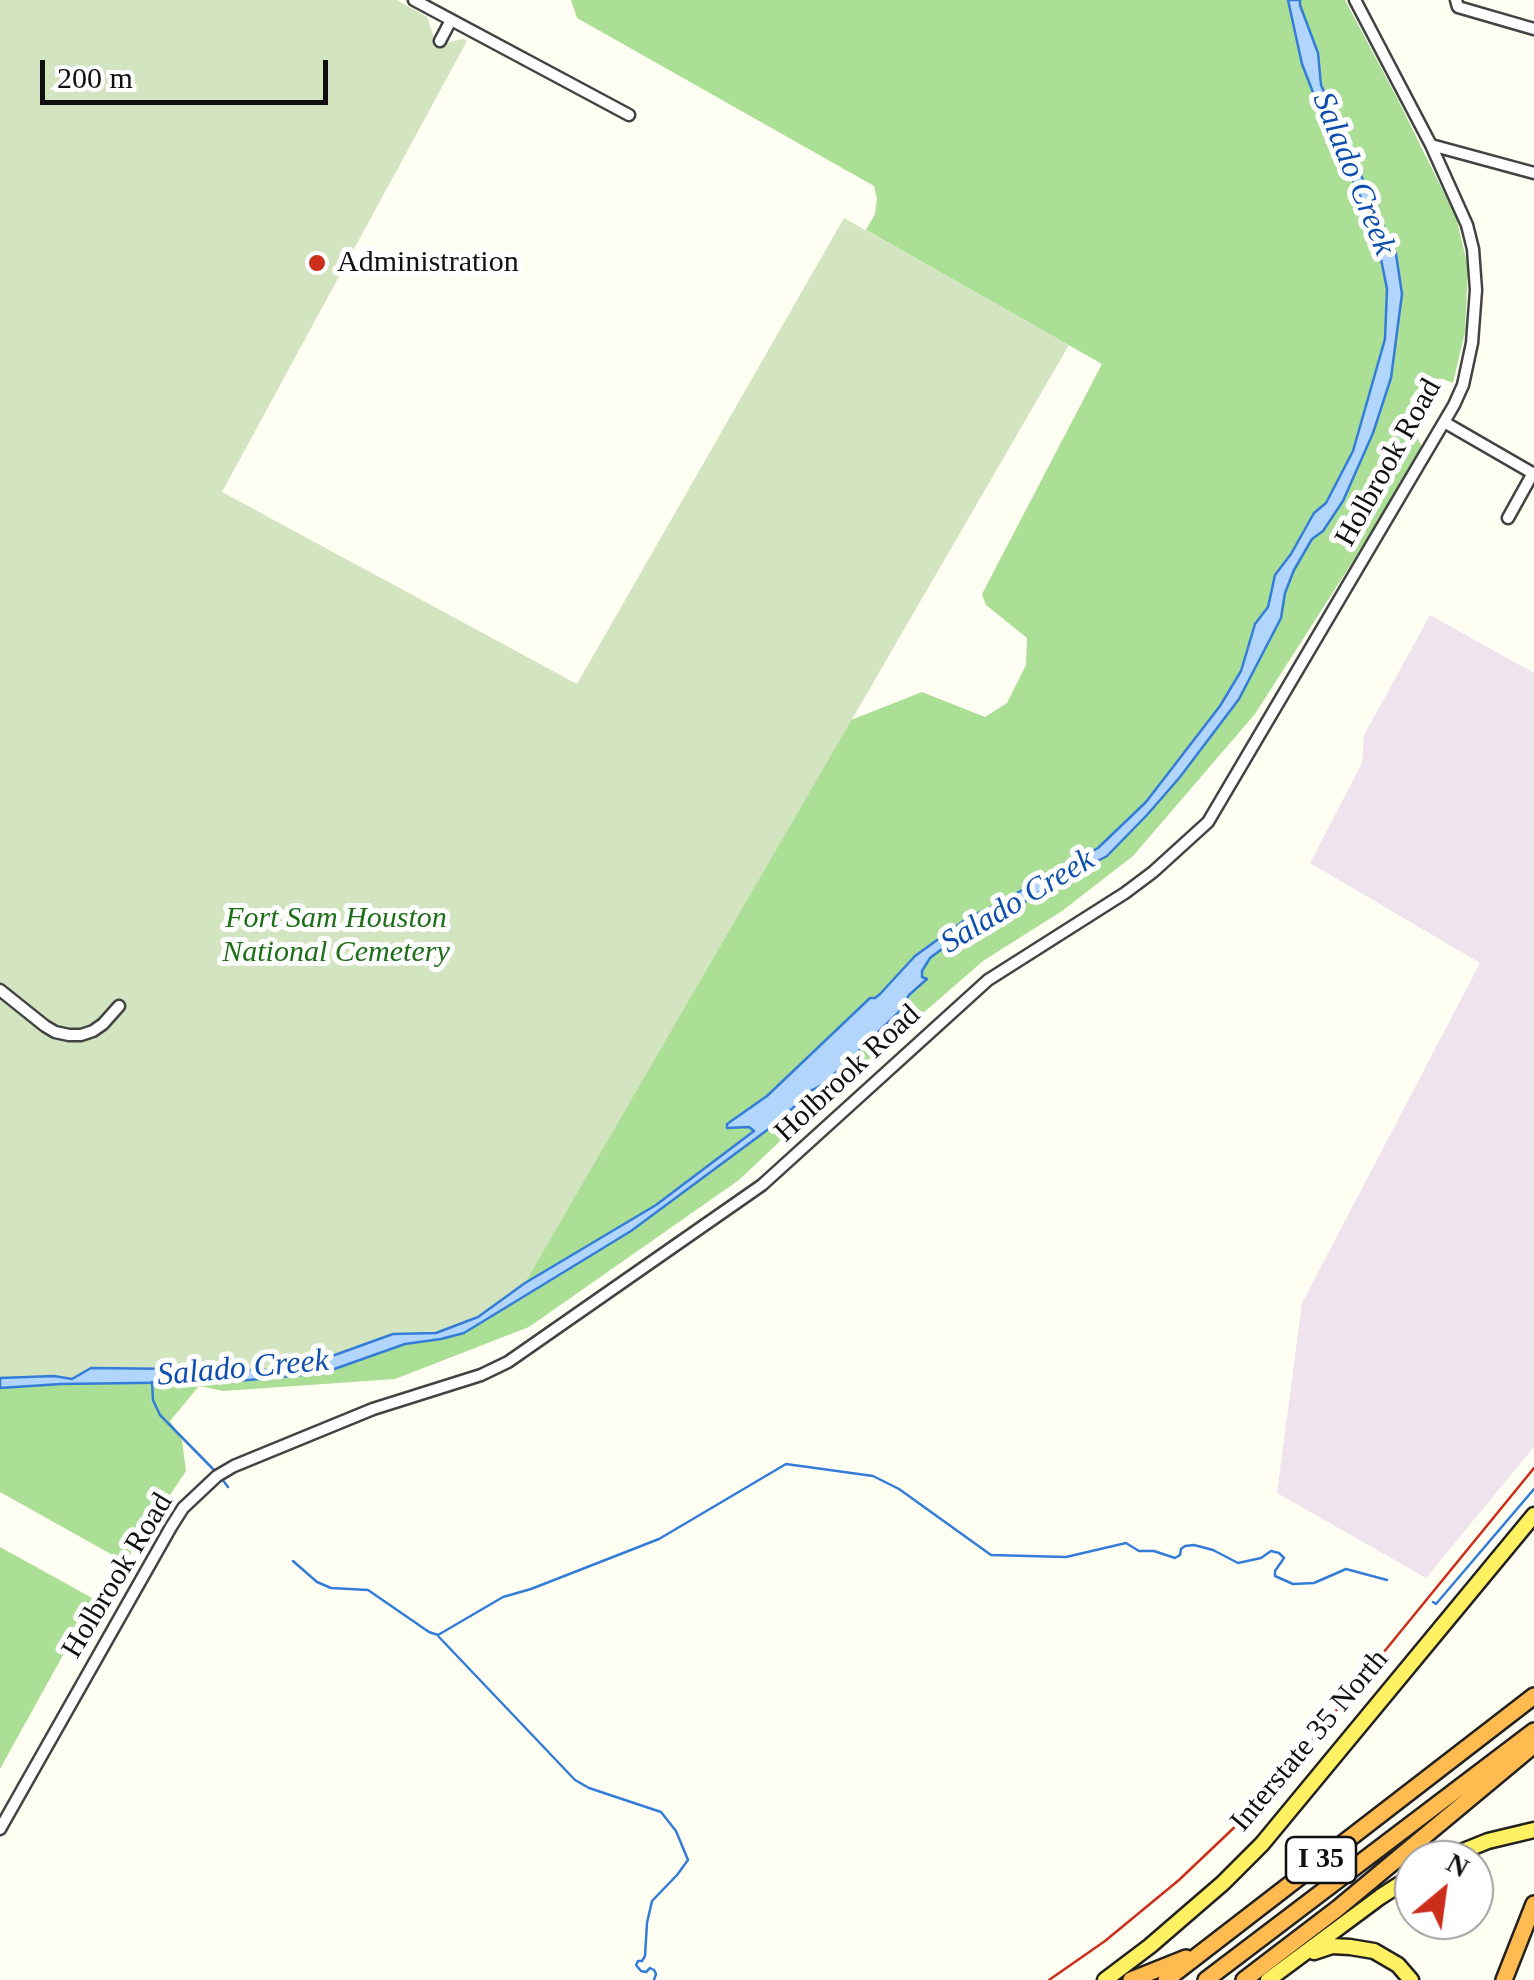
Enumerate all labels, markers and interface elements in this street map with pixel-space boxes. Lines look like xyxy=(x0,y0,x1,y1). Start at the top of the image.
scale bar xyxy=(45,40,332,102)
text: 200 m xyxy=(57,61,133,94)
water label: Salado Creek xyxy=(1303,87,1403,261)
place label: Administration xyxy=(337,245,519,281)
marker: Administration xyxy=(306,252,328,274)
street label: Holbrook Road xyxy=(1328,373,1450,553)
water label: Salado Creek xyxy=(934,841,1102,963)
park label: Fort Sam Houston National Cemetery xyxy=(222,901,450,972)
street label: Holbrook Road xyxy=(768,997,928,1151)
water label: Salado Creek xyxy=(156,1342,330,1396)
street label: Holbrook Road xyxy=(55,1487,181,1665)
street label: Interstate 35 North xyxy=(1223,1643,1397,1839)
road number: I 35 xyxy=(1286,1837,1356,1883)
north arrow xyxy=(1394,1840,1494,1940)
text: N xyxy=(1441,1847,1474,1884)

